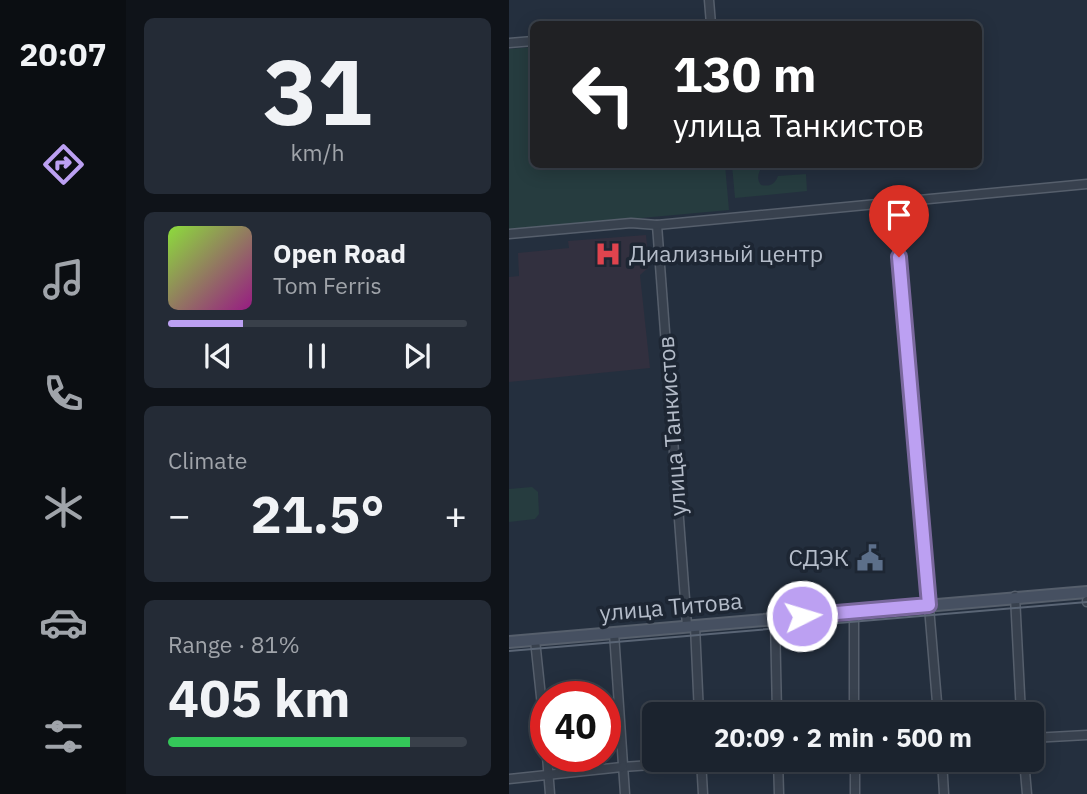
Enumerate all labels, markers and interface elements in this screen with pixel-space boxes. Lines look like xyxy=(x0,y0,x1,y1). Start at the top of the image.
text: 31 xyxy=(263,32,372,150)
text: 20:07 xyxy=(19,33,107,75)
text: 130 m xyxy=(673,42,817,105)
icon: left xyxy=(558,49,649,140)
text: улица Танкистов xyxy=(673,104,924,146)
text: km/h xyxy=(290,137,345,167)
icon: directions xyxy=(39,140,88,189)
pin xyxy=(869,185,929,257)
icon: arrive xyxy=(880,196,918,234)
text: Open Road xyxy=(273,236,406,270)
place label: Диализный центр xyxy=(629,238,823,268)
hospital icon: Диализный центр xyxy=(593,239,623,269)
icon: music xyxy=(39,255,88,304)
text: Tom Ferris xyxy=(273,270,382,300)
street label: улица Танкистов xyxy=(650,335,692,517)
icon: previous xyxy=(199,337,237,375)
icon: pause xyxy=(298,337,336,375)
icon: next xyxy=(398,337,436,375)
icon: phone xyxy=(39,369,88,418)
text: Climate xyxy=(168,445,247,475)
text: 21.5° xyxy=(250,480,385,547)
icon: climate xyxy=(39,483,88,532)
text: − xyxy=(168,490,191,539)
text: + xyxy=(444,490,467,539)
place label: СДЭК xyxy=(788,542,849,572)
public building icon: СДЭК xyxy=(855,543,885,573)
position arrow xyxy=(765,579,839,653)
street label: улица Титова xyxy=(598,585,744,627)
icon: car xyxy=(39,598,88,647)
text: Range · 81% xyxy=(168,629,300,659)
text: 405 km xyxy=(168,664,350,731)
speed limit sign: 40 xyxy=(530,681,621,772)
icon: filters xyxy=(39,712,88,761)
text: 20:09 · 2 min · 500 m xyxy=(714,720,972,754)

